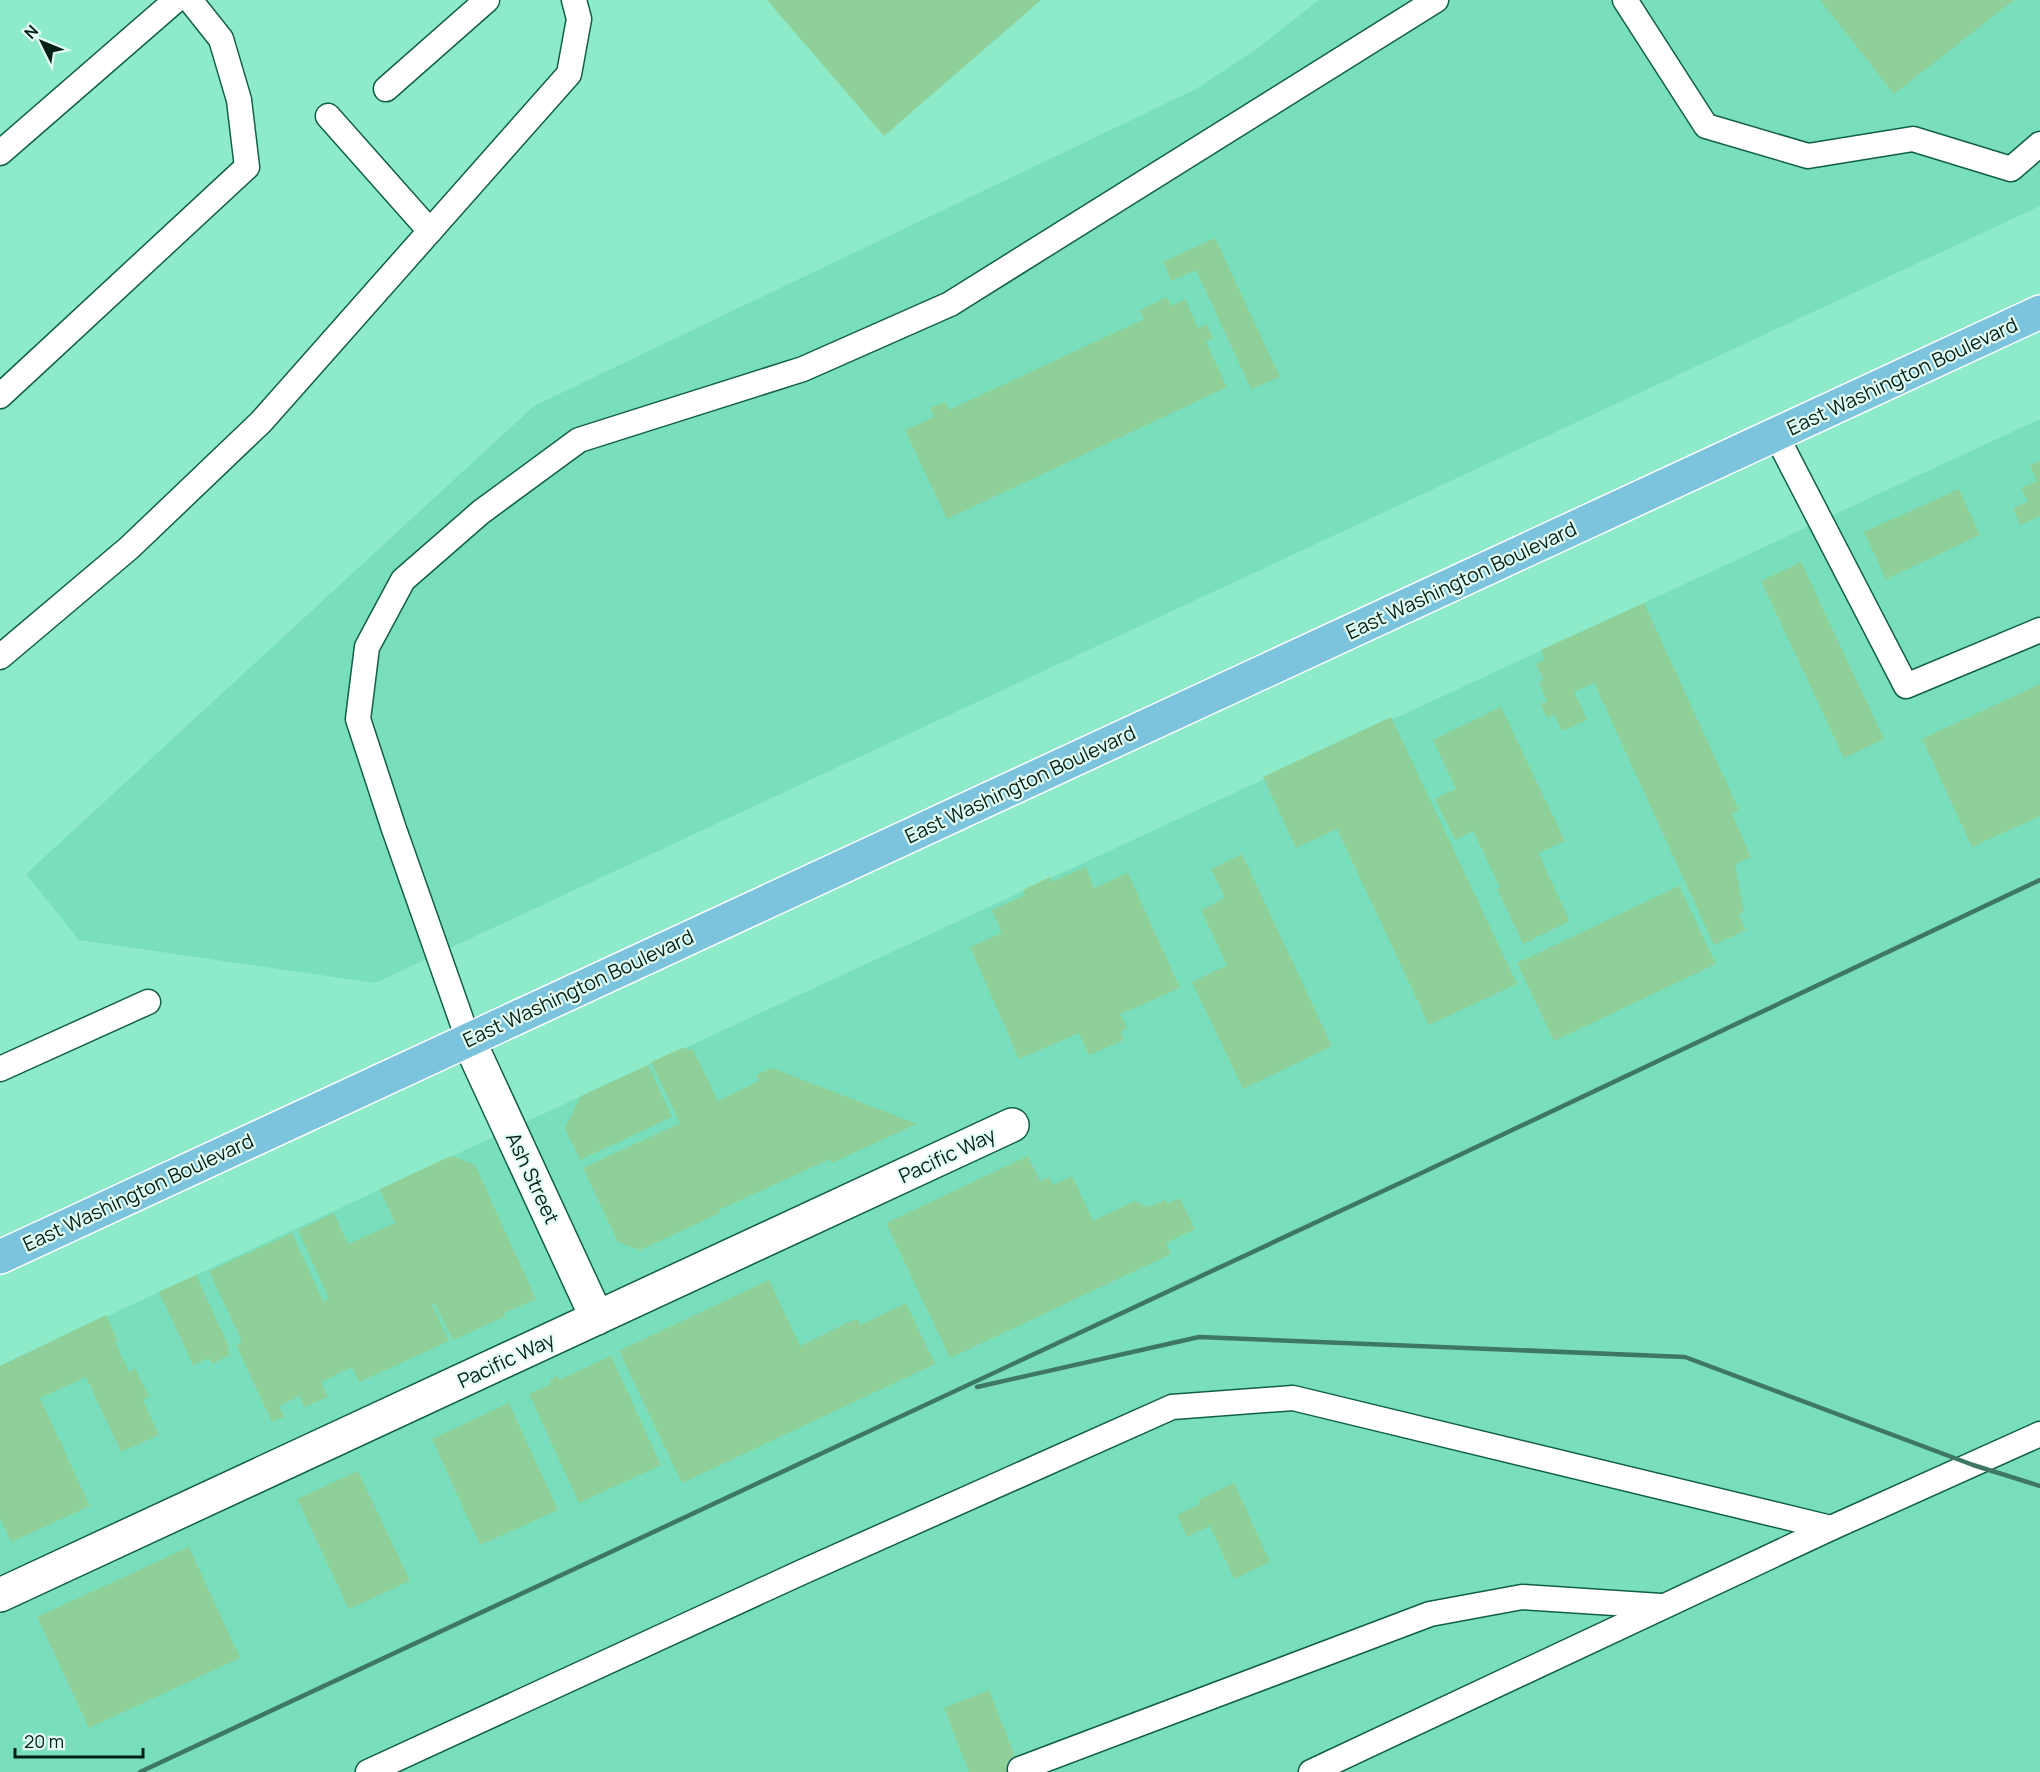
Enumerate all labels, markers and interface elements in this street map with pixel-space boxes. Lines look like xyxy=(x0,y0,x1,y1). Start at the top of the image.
north arrow xyxy=(12,12,72,72)
text: N xyxy=(19,20,43,43)
street label: East Washington Boulevard xyxy=(1782,311,2022,441)
street label: East Washington Boulevard xyxy=(1341,515,1581,645)
street label: East Washington Boulevard xyxy=(900,719,1140,849)
street label: East Washington Boulevard xyxy=(458,923,698,1053)
street label: Pacific Way xyxy=(894,1121,1000,1189)
street label: East Washington Boulevard xyxy=(18,1127,258,1257)
street label: Ash Street xyxy=(500,1128,566,1228)
street label: Pacific Way xyxy=(453,1326,559,1394)
scale bar xyxy=(15,1721,142,1759)
text: 20 m xyxy=(24,1729,64,1753)

